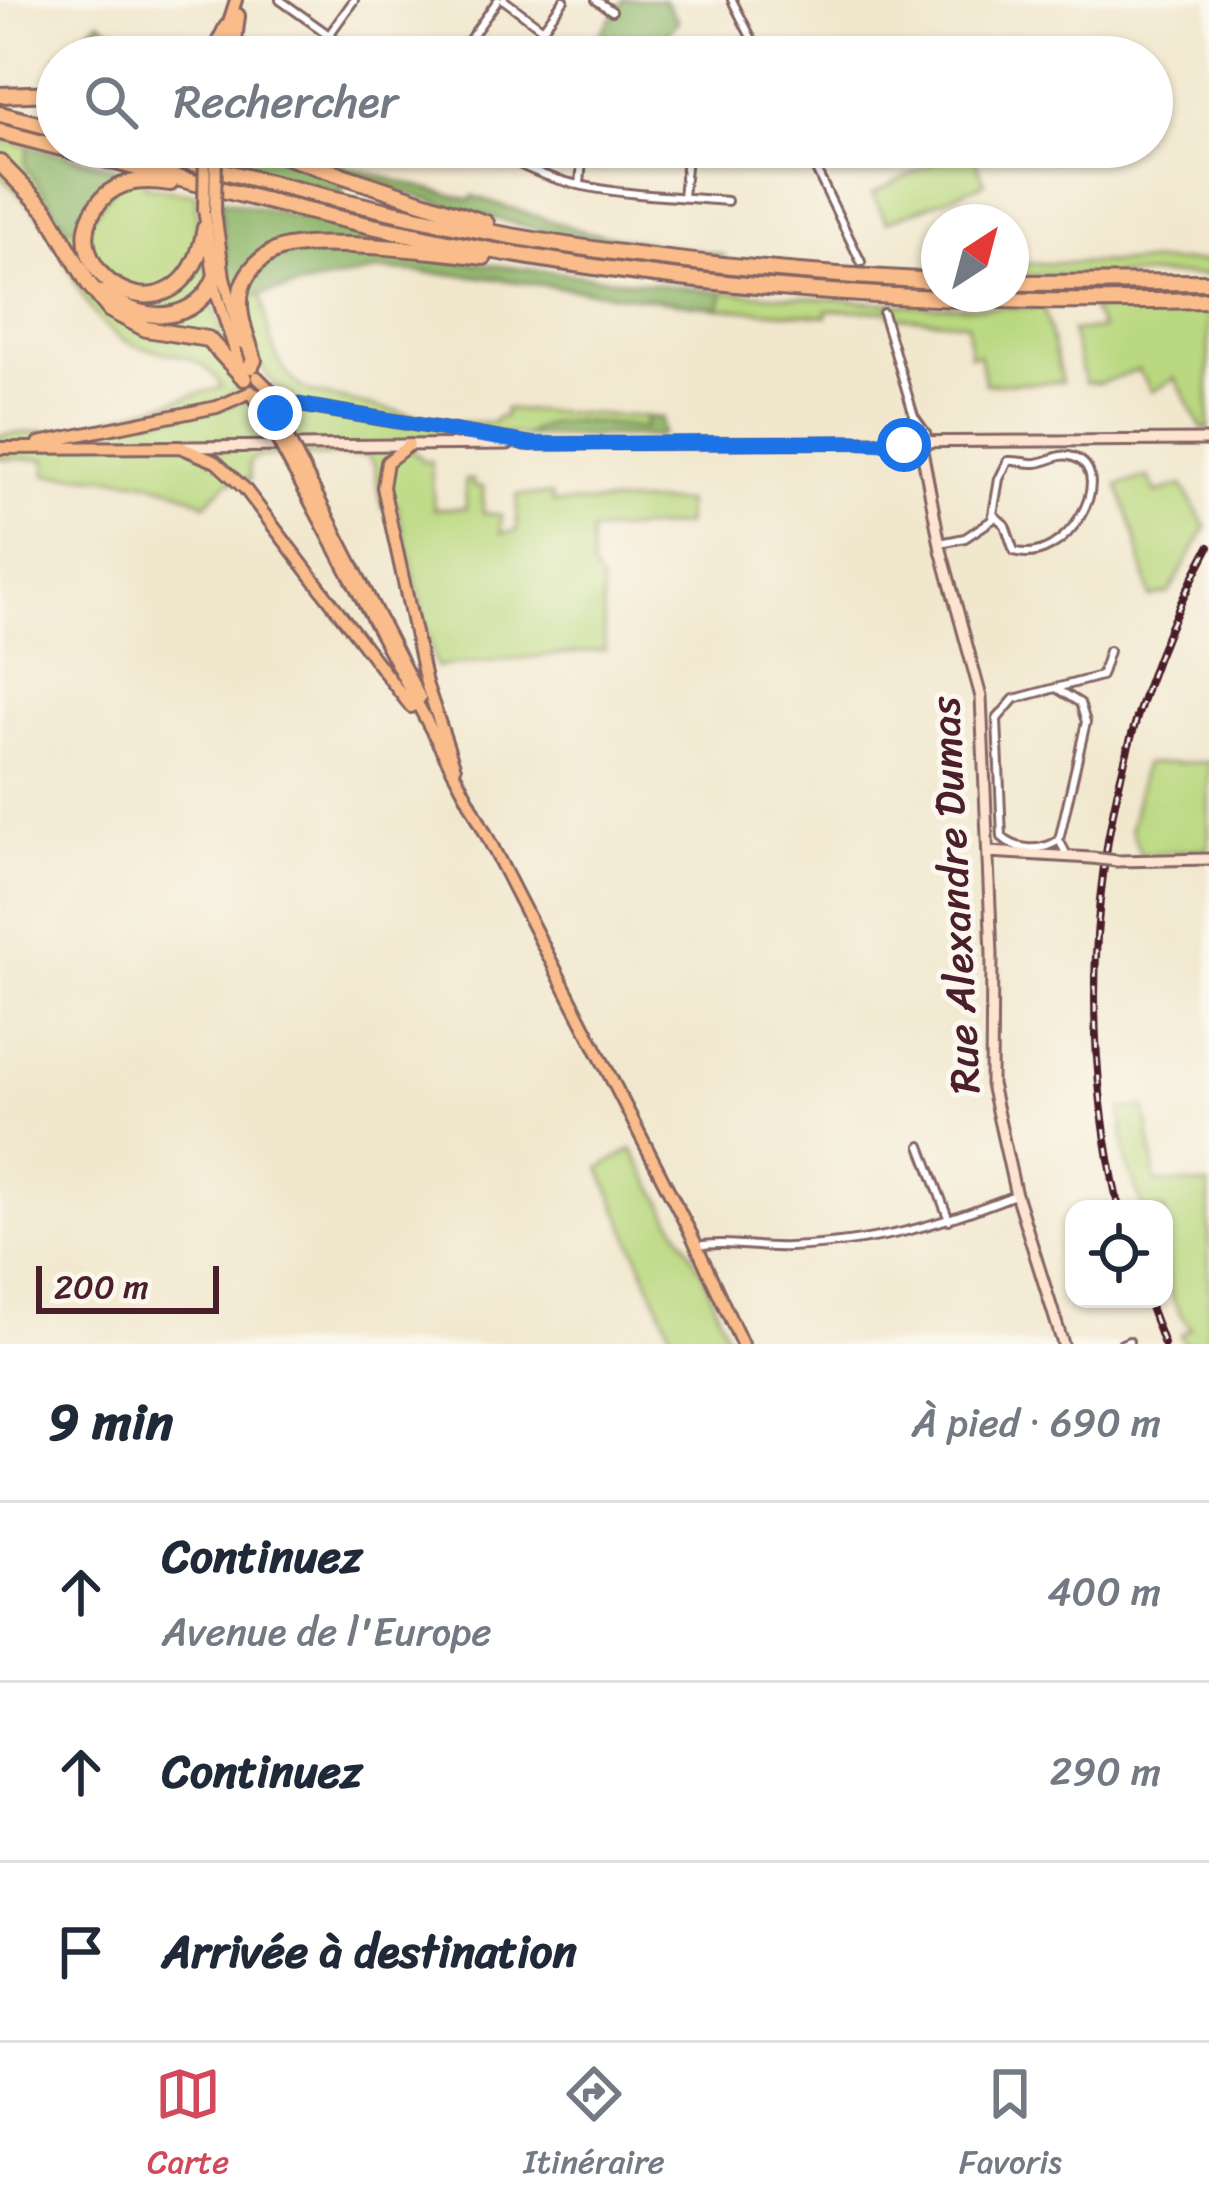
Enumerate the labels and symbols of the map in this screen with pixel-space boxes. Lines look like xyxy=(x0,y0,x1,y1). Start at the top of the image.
north arrow xyxy=(921,204,1029,312)
route end xyxy=(248,386,302,440)
route start xyxy=(877,418,931,472)
street label: Rue Alexandre Dumas xyxy=(908,694,1002,1096)
scale bar xyxy=(36,1260,219,1313)

